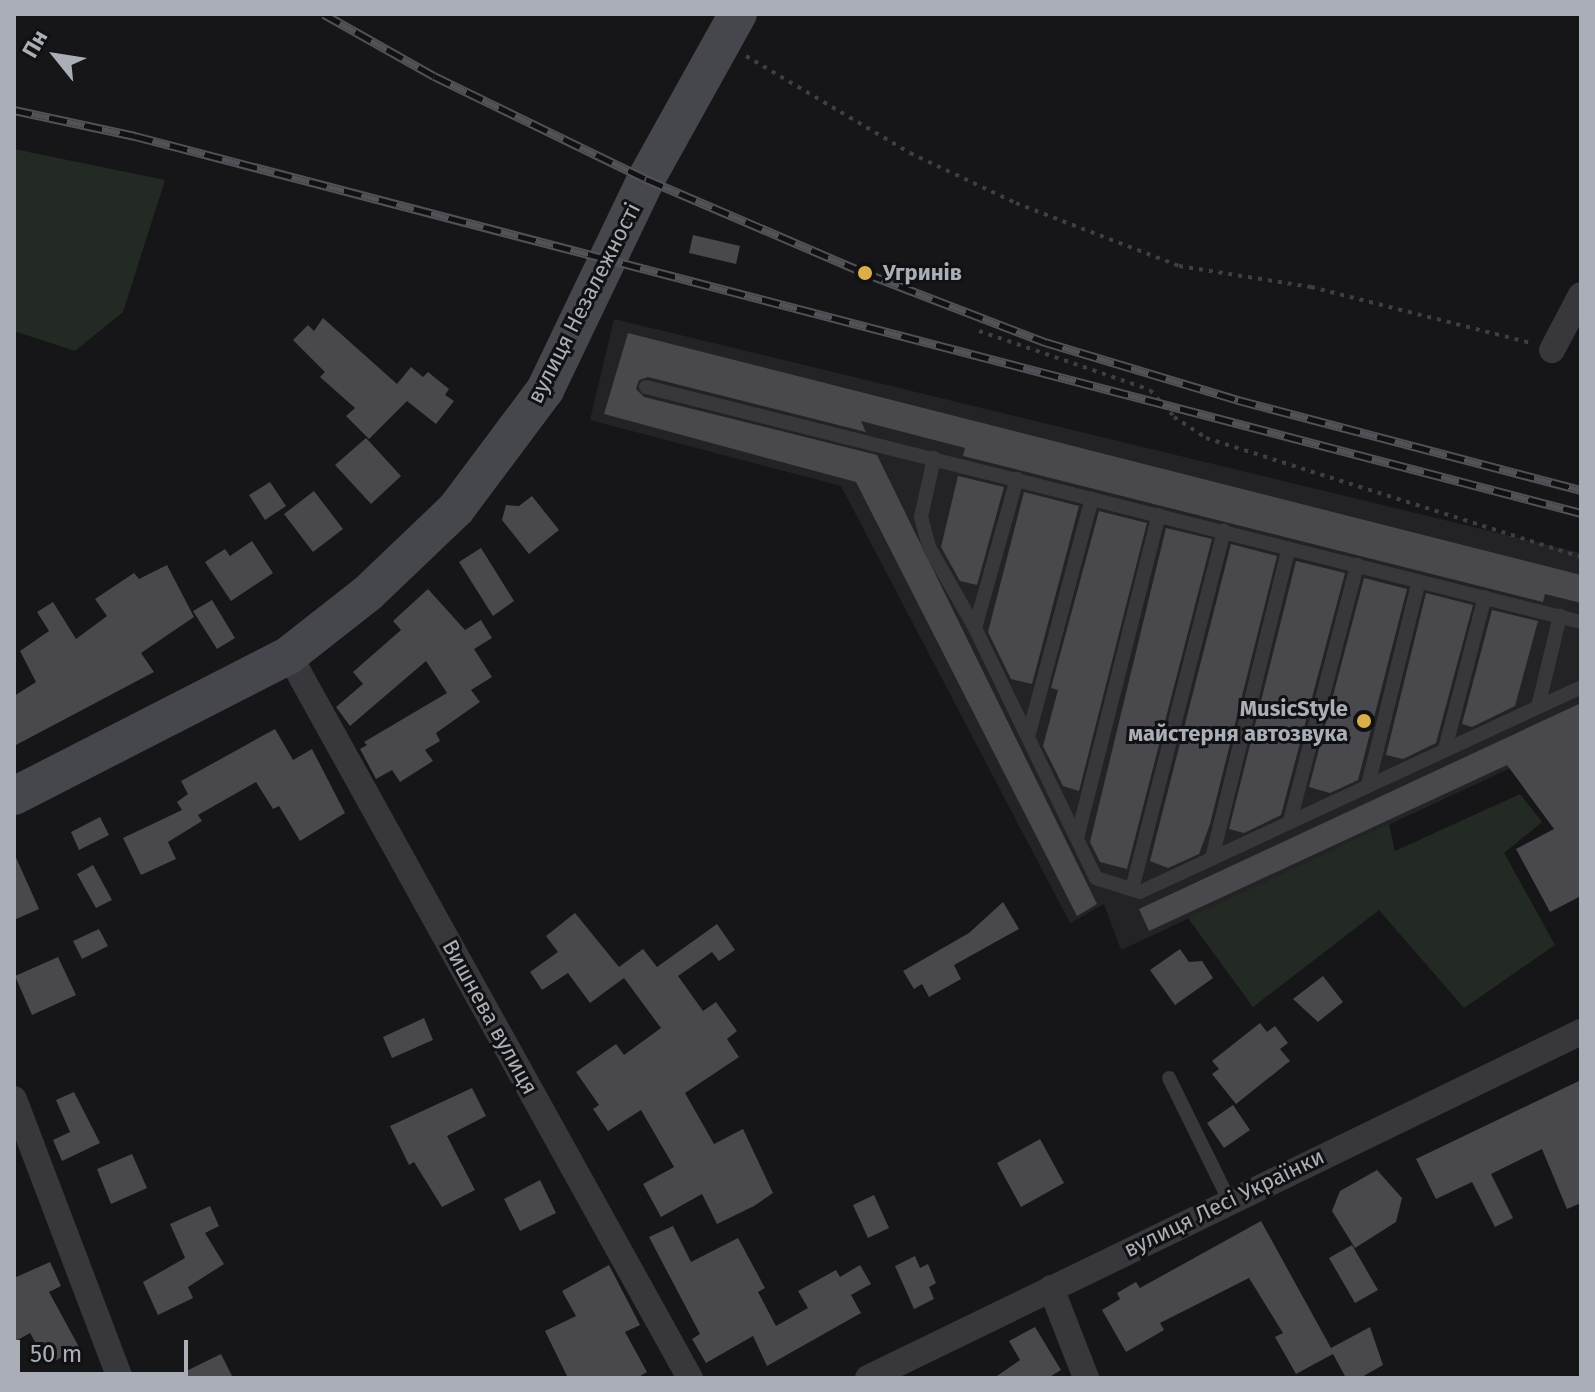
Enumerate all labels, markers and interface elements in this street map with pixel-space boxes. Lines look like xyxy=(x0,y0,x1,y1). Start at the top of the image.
north arrow xyxy=(16,16,96,96)
text: Пн xyxy=(16,25,53,62)
street label: вулиця Незалежності xyxy=(522,198,646,408)
place label: Угринів xyxy=(883,260,962,286)
marker: Угринів xyxy=(854,262,876,284)
place label: MusicStyle майстерня автозвука xyxy=(1128,695,1348,746)
marker: MusicStyle майстерня автозвука xyxy=(1355,712,1373,730)
street label: Вишнева вулиця xyxy=(437,935,543,1099)
street label: вулиця Лесі Українки xyxy=(1119,1143,1329,1263)
scale bar xyxy=(20,1324,192,1374)
text: 50 m xyxy=(30,1340,82,1368)

